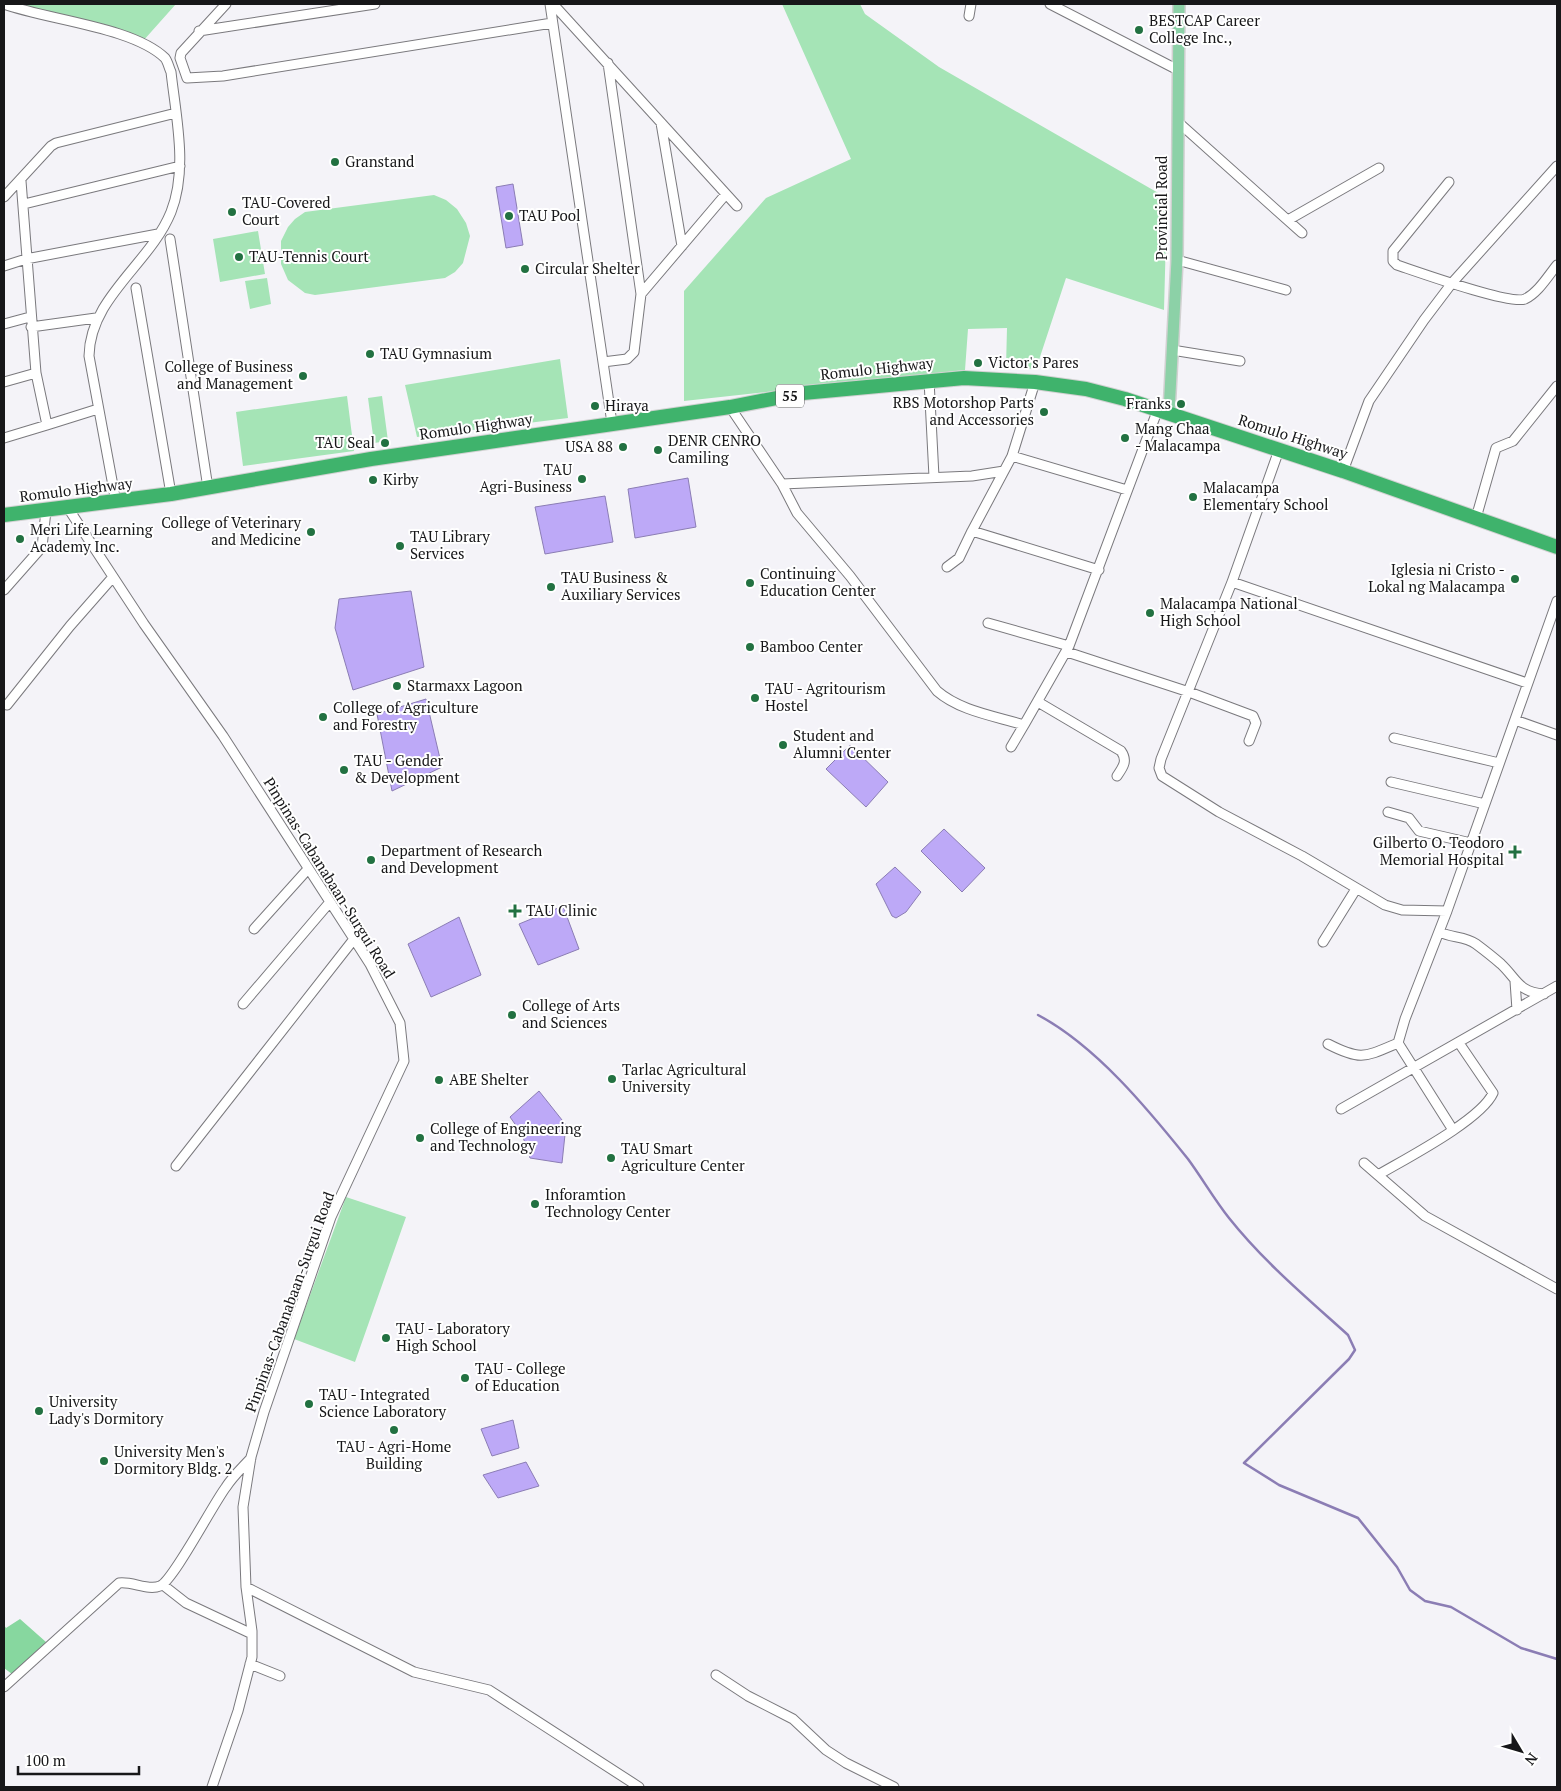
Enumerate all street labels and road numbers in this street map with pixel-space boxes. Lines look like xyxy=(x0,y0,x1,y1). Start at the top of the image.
street label: Provincial Road xyxy=(1151,156,1171,260)
street label: Romulo Highway xyxy=(819,352,935,384)
road number: 55 xyxy=(776,384,804,408)
street label: Romulo Highway xyxy=(418,408,534,444)
street label: Romulo Highway xyxy=(1236,409,1351,463)
street label: Romulo Highway xyxy=(18,472,134,506)
street label: Pinpinas-Cabanabaan-Surgui Road xyxy=(260,773,400,982)
street label: Pinpinas-Cabanabaan-Surgui Road xyxy=(240,1189,338,1415)

